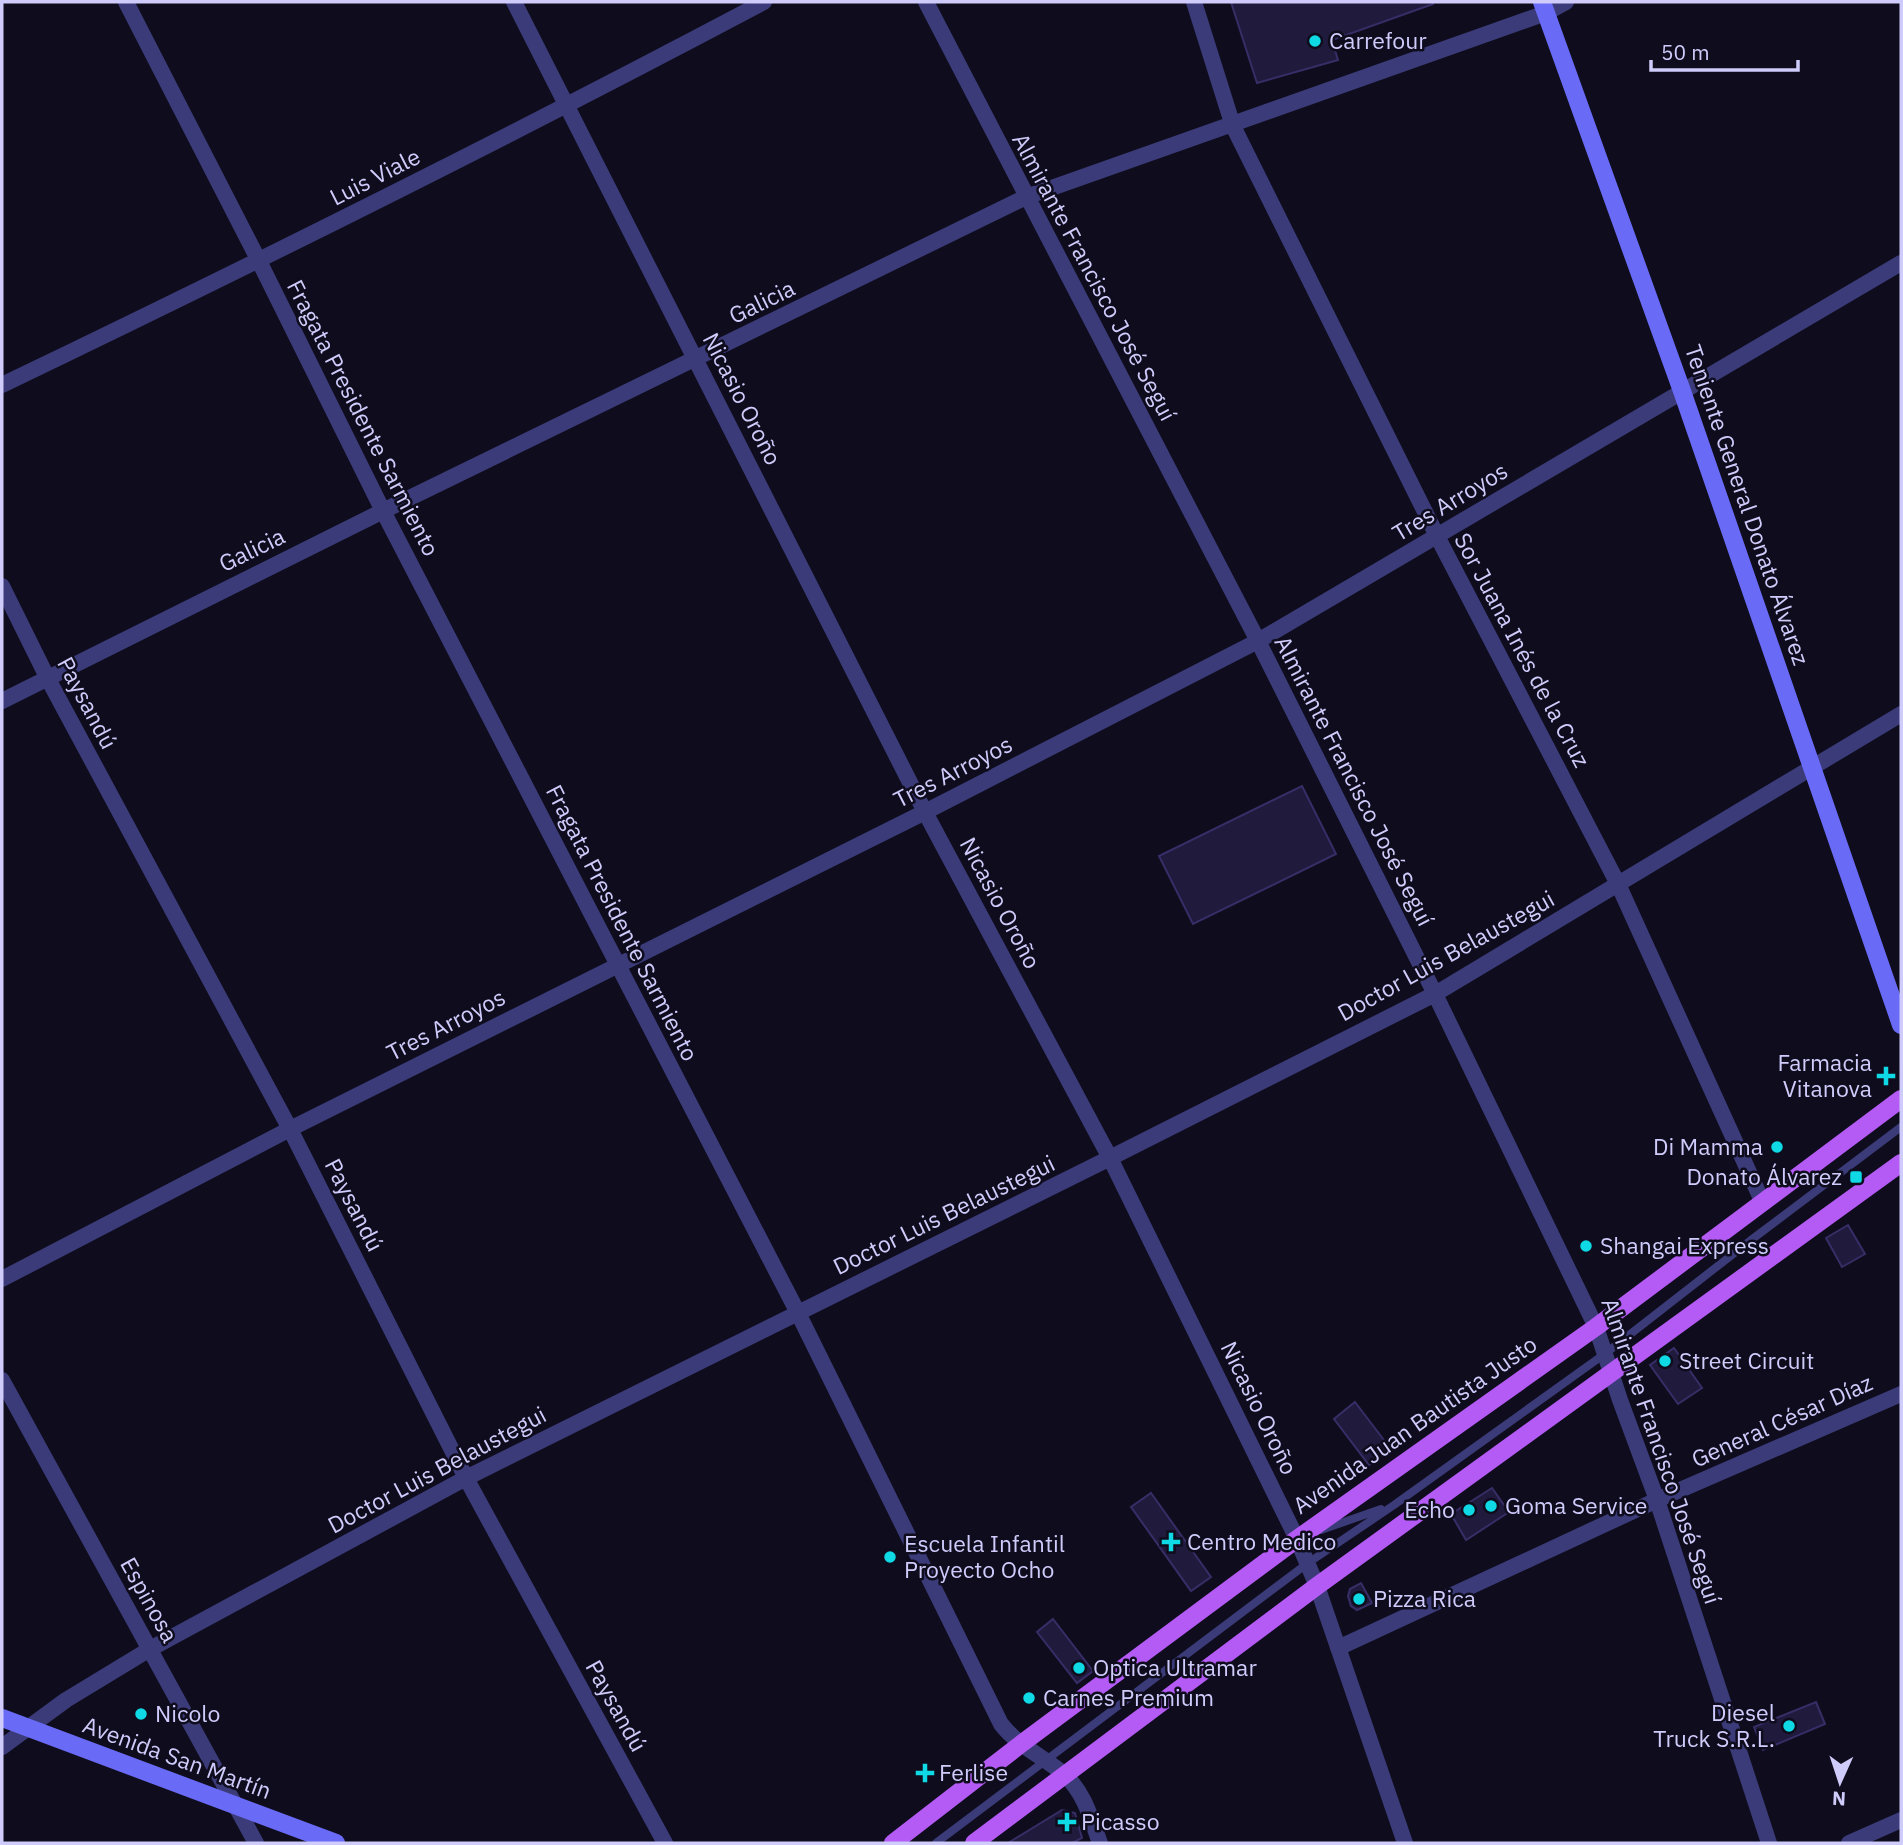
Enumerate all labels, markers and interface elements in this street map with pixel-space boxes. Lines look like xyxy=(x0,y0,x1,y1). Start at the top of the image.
place label: Carrefour xyxy=(1329,25,1427,55)
scale bar xyxy=(1651,28,1798,72)
marker: Carrefour xyxy=(1307,33,1323,49)
text: 50 m xyxy=(1661,38,1710,66)
street label: Almirante Francisco José Seguí xyxy=(1006,127,1184,426)
street label: Luis Viale xyxy=(324,141,425,212)
street label: Galicia xyxy=(724,272,800,330)
street label: Fragata Presidente Sarmiento xyxy=(281,274,447,561)
street label: Nicasio Oroño xyxy=(697,327,789,470)
street label: Teniente General Donato Álvarez xyxy=(1679,340,1817,669)
street label: Tres Arroyos xyxy=(1386,455,1513,547)
street label: Galicia xyxy=(214,520,290,578)
street label: Sor Juana Inés de la Cruz xyxy=(1448,527,1597,772)
street label: Almirante Francisco José Seguí xyxy=(1269,630,1441,931)
street label: Paysandú xyxy=(51,651,125,754)
street label: Tres Arroyos xyxy=(888,728,1017,814)
street label: Fragata Presidente Sarmiento xyxy=(540,779,706,1066)
street label: Nicasio Oroño xyxy=(954,832,1048,973)
street label: Doctor Luis Belaustegui xyxy=(1332,883,1559,1027)
street label: Tres Arroyos xyxy=(381,981,510,1067)
place label: Farmacia Vitanova xyxy=(1777,1047,1872,1103)
marker: Farmacia Vitanova xyxy=(1878,1068,1894,1084)
place label: Di Mamma xyxy=(1653,1131,1763,1161)
marker: Di Mamma xyxy=(1769,1139,1785,1155)
street label: Doctor Luis Belaustegui xyxy=(828,1147,1059,1281)
street label: Paysandú xyxy=(319,1153,391,1256)
place label: Donato Álvarez xyxy=(1686,1161,1842,1191)
marker: Donato Álvarez xyxy=(1848,1169,1864,1185)
place label: Shangai Express xyxy=(1600,1230,1769,1260)
marker: Shangai Express xyxy=(1578,1238,1594,1254)
street label: Almirante Francisco José Seguí xyxy=(1595,1294,1729,1608)
street label: Avenida Juan Bautista Justo xyxy=(1287,1328,1542,1520)
street label: Nicasio Oroño xyxy=(1215,1336,1305,1479)
place label: Street Circuit xyxy=(1679,1345,1814,1375)
marker: Street Circuit xyxy=(1657,1353,1673,1369)
street label: General César Díaz xyxy=(1686,1367,1877,1473)
street label: Doctor Luis Belaustegui xyxy=(322,1399,551,1539)
place label: Goma Service xyxy=(1505,1490,1647,1520)
place label: Echo xyxy=(1404,1494,1455,1524)
marker: Goma Service xyxy=(1483,1498,1499,1514)
marker: Echo xyxy=(1461,1502,1477,1518)
place label: Centro Medico xyxy=(1187,1526,1336,1556)
place label: Escuela Infantil Proyecto Ocho xyxy=(904,1528,1065,1584)
marker: Centro Medico xyxy=(1161,1532,1181,1552)
marker: Escuela Infantil Proyecto Ocho xyxy=(882,1549,898,1565)
street label: Espinosa xyxy=(114,1552,186,1648)
place label: Pizza Rica xyxy=(1373,1583,1476,1613)
marker: Pizza Rica xyxy=(1351,1591,1367,1607)
place label: Optica Ultramar xyxy=(1093,1652,1257,1682)
street label: Paysandú xyxy=(579,1654,654,1757)
marker: Optica Ultramar xyxy=(1071,1660,1087,1676)
place label: Carnes Premium xyxy=(1043,1682,1214,1712)
marker: Carnes Premium xyxy=(1021,1690,1037,1706)
place label: Diesel Truck S.R.L. xyxy=(1653,1697,1775,1753)
place label: Nicolo xyxy=(155,1698,220,1728)
marker: Nicolo xyxy=(133,1706,149,1722)
street label: Avenida San Martín xyxy=(79,1709,276,1805)
marker: Diesel Truck S.R.L. xyxy=(1781,1718,1797,1734)
north arrow xyxy=(1805,1747,1875,1817)
place label: Ferlise xyxy=(939,1757,1008,1787)
marker: Ferlise xyxy=(917,1765,933,1781)
text: N xyxy=(1832,1787,1847,1811)
place label: Picasso xyxy=(1081,1806,1160,1836)
marker: Picasso xyxy=(1059,1814,1075,1830)

